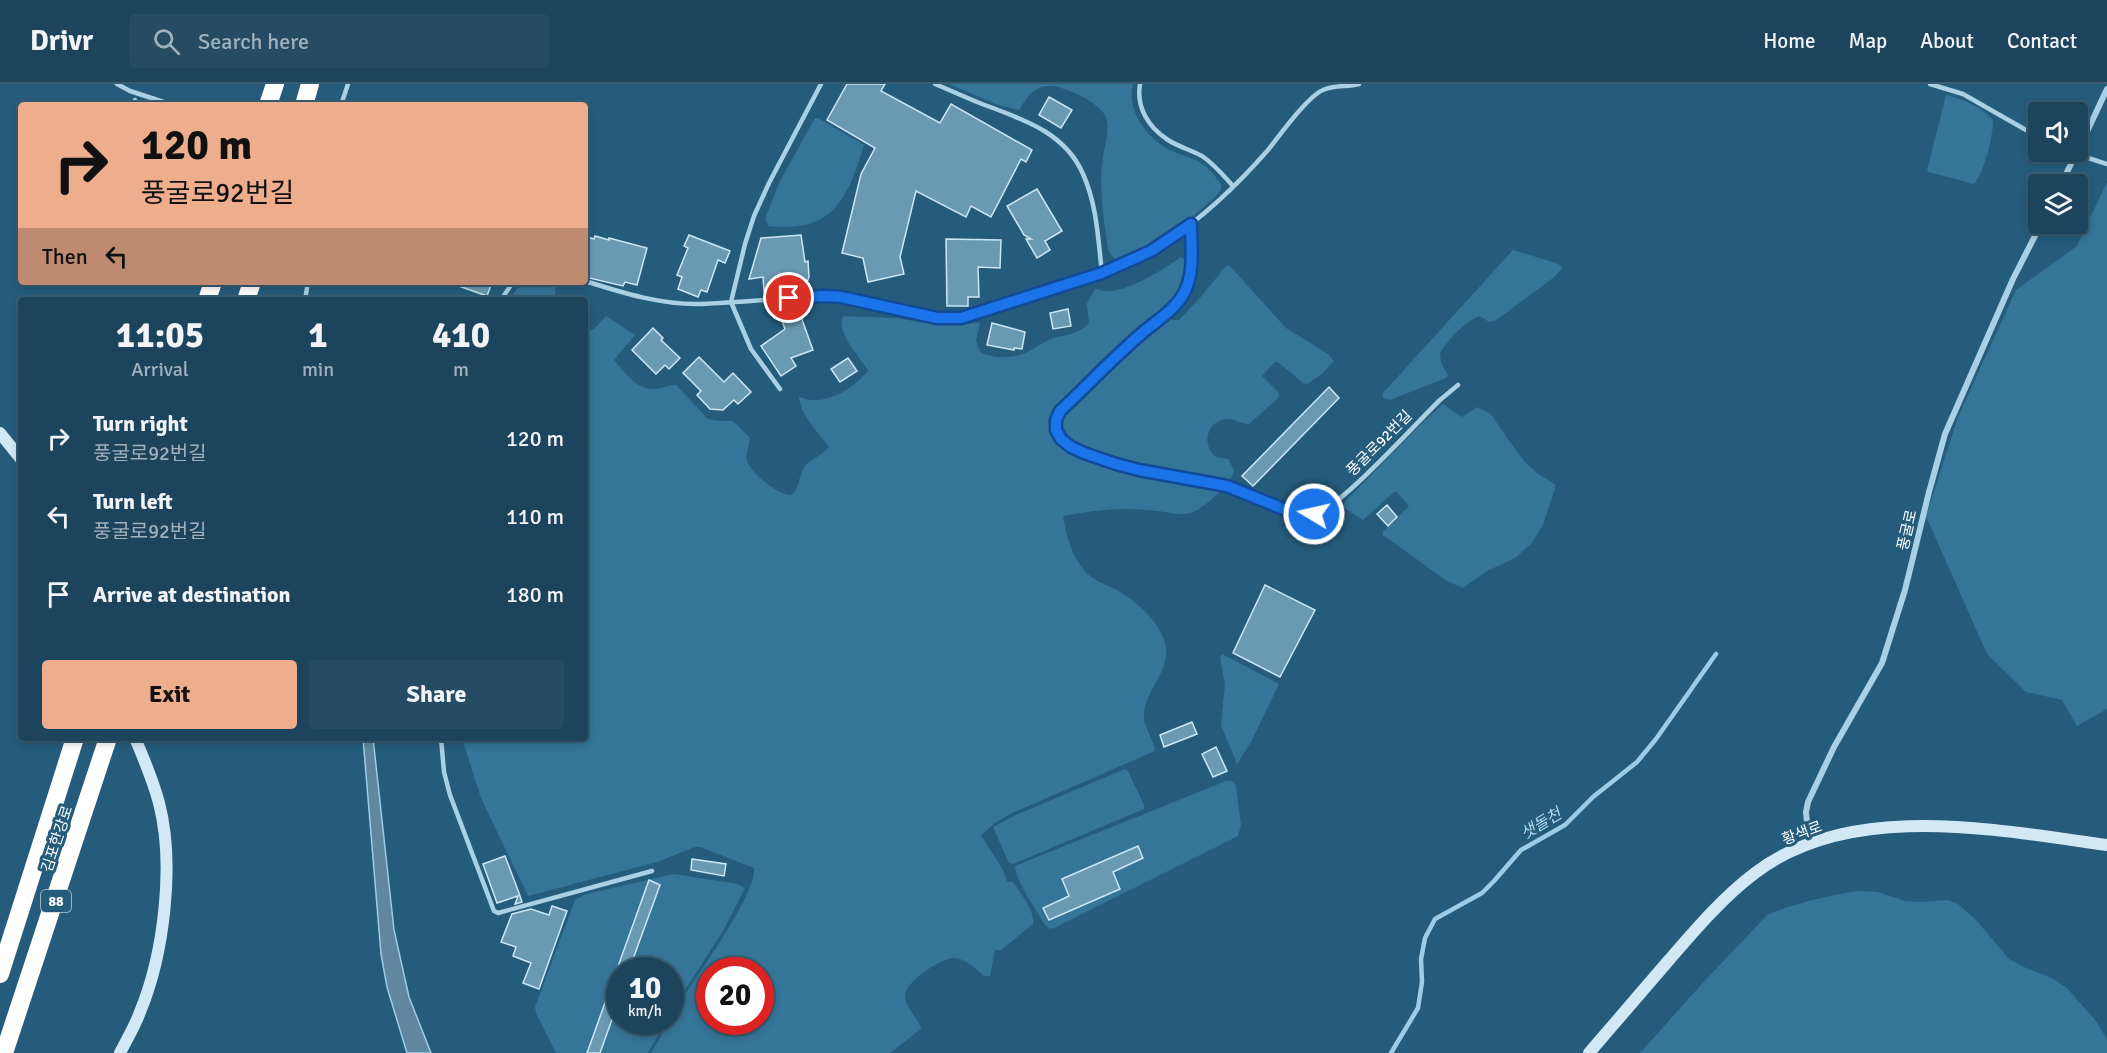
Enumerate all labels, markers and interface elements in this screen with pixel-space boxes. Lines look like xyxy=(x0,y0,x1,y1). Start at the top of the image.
search box xyxy=(129,14,549,68)
text: Drivr xyxy=(30,24,93,58)
icon: search xyxy=(150,25,183,58)
text: Search here xyxy=(198,28,309,55)
text: Home xyxy=(1763,28,1816,54)
text: Map xyxy=(1849,28,1887,54)
text: About xyxy=(1920,28,1974,54)
text: Contact xyxy=(2007,28,2077,54)
map controls xyxy=(2028,102,2088,234)
button: sound xyxy=(2028,102,2088,162)
text: 120 m xyxy=(141,120,252,171)
icon: right xyxy=(42,126,120,204)
button: layers xyxy=(2028,174,2088,234)
text: 풍굴로92번길 xyxy=(141,177,294,210)
icon: left xyxy=(100,240,133,273)
text: Then xyxy=(42,243,88,270)
pin xyxy=(763,272,814,323)
icon: arrive xyxy=(772,281,805,314)
text: 11:05 xyxy=(116,313,204,358)
text: 1 xyxy=(308,313,328,358)
text: 410 xyxy=(432,313,490,358)
text: Arrival xyxy=(131,357,189,382)
text: min xyxy=(302,357,334,382)
text: m xyxy=(453,357,469,382)
street label: 풍굴로92번길 xyxy=(1343,407,1415,479)
text: Turn right xyxy=(93,410,188,437)
icon: right xyxy=(42,422,75,455)
text: 120 m xyxy=(506,425,564,452)
text: 풍굴로92번길 xyxy=(93,441,207,466)
position arrow xyxy=(1282,482,1346,546)
text: Turn left xyxy=(93,488,173,515)
icon: left xyxy=(42,500,75,533)
text: 110 m xyxy=(506,503,564,530)
street label: 풍굴로 xyxy=(1894,508,1920,552)
text: 풍굴로92번길 xyxy=(93,519,207,544)
icon: arrive xyxy=(42,578,75,611)
text: Arrive at destination xyxy=(93,581,290,608)
text: 180 m xyxy=(506,581,564,608)
button: Exit xyxy=(42,660,297,729)
button: Share xyxy=(309,660,564,729)
street label: 김포한강로 xyxy=(38,803,76,875)
water label: 샛돌천 xyxy=(1517,803,1567,844)
street label: 황색로 xyxy=(1779,817,1825,849)
road number: 88 xyxy=(41,890,71,912)
speed limit sign: 20 xyxy=(696,957,774,1035)
text: 10 xyxy=(629,970,661,1007)
text: km/h xyxy=(628,1002,662,1020)

